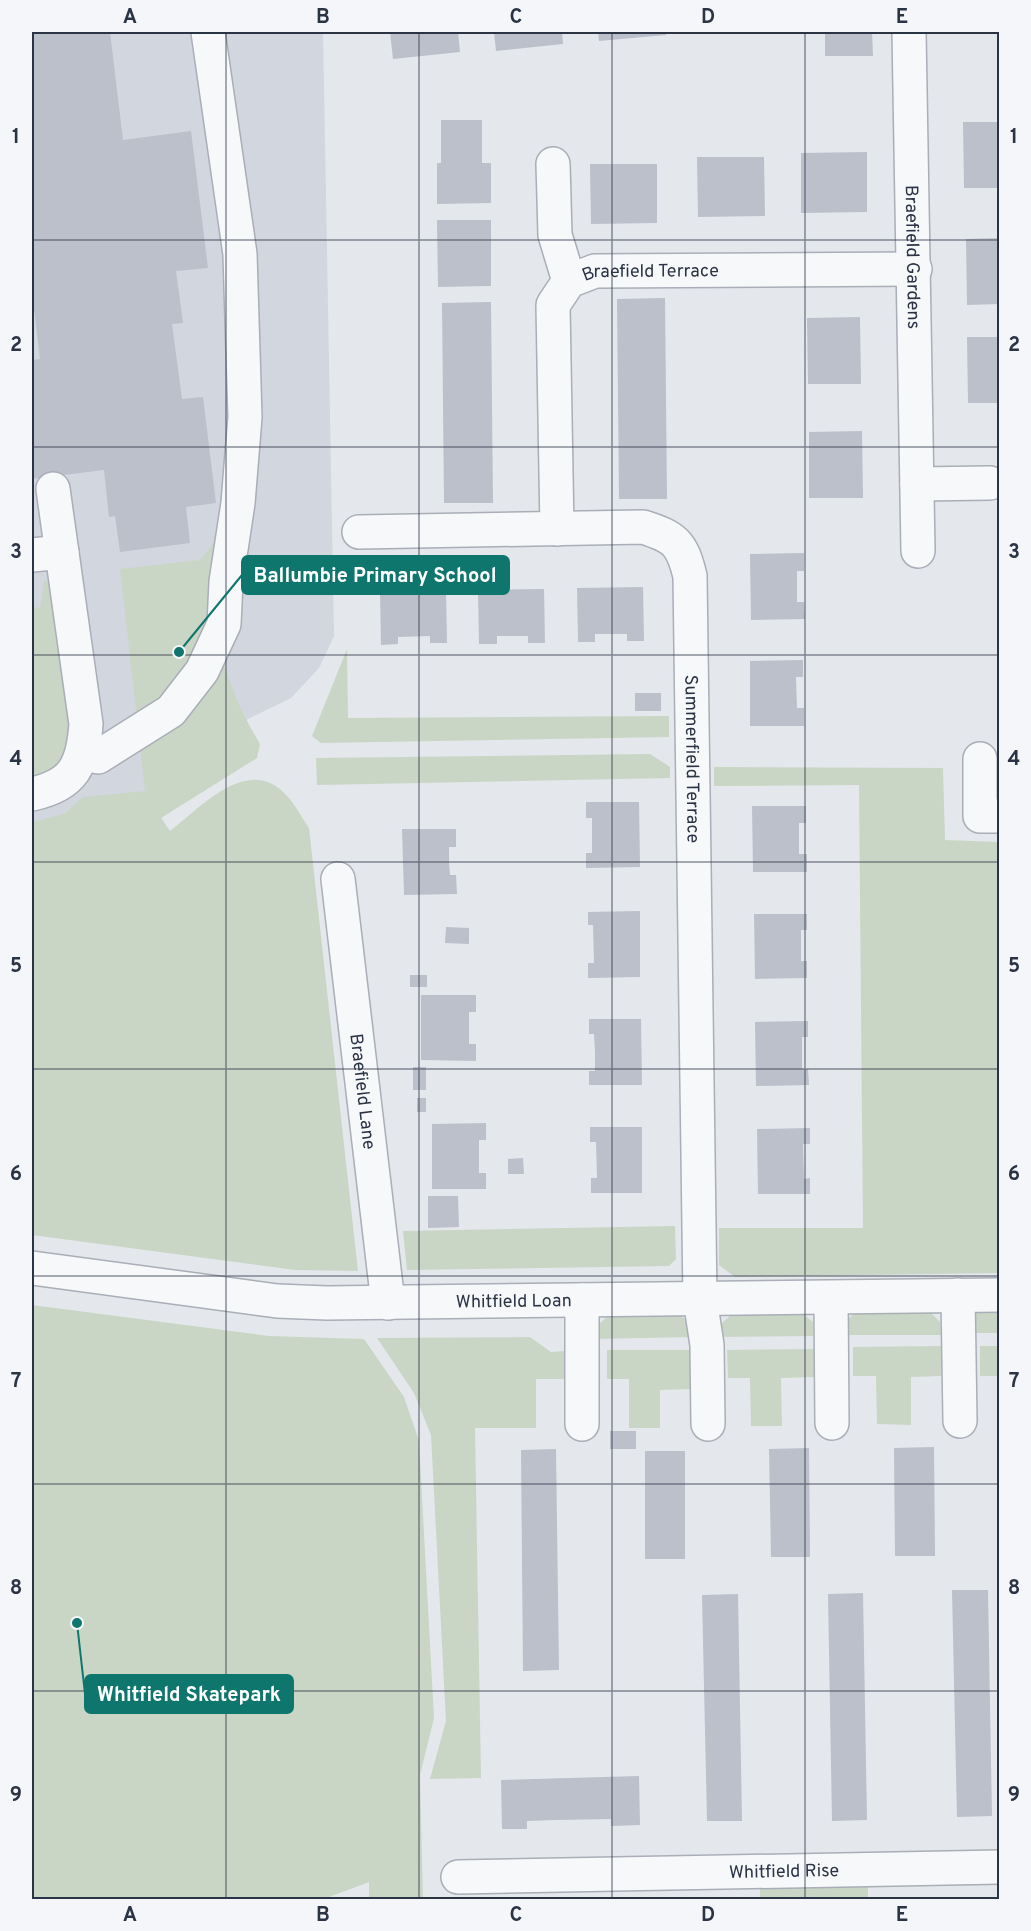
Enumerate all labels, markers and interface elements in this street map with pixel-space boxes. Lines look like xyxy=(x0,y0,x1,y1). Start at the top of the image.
text: A xyxy=(123,5,137,31)
text: B xyxy=(316,5,330,31)
text: C xyxy=(510,5,522,31)
text: D xyxy=(701,5,715,31)
text: E xyxy=(896,5,908,31)
text: 1 xyxy=(12,125,20,151)
text: 1 xyxy=(1010,125,1018,151)
street label: Braefield Gardens xyxy=(899,185,924,329)
street label: Braefield Terrace xyxy=(579,260,719,288)
text: 2 xyxy=(10,333,22,359)
text: 2 xyxy=(1008,333,1020,359)
text: 3 xyxy=(10,540,22,566)
text: 3 xyxy=(1008,540,1020,566)
callout: Ballumbie Primary School xyxy=(242,556,509,594)
text: Ballumbie Primary School xyxy=(253,564,497,590)
street label: Summerfield Terrace xyxy=(678,674,704,843)
text: 4 xyxy=(10,747,22,773)
text: 4 xyxy=(1008,747,1020,773)
text: 5 xyxy=(10,954,22,980)
text: 5 xyxy=(1008,954,1020,980)
street label: Braefield Lane xyxy=(343,1032,380,1151)
text: 6 xyxy=(10,1162,22,1188)
text: 6 xyxy=(1008,1162,1020,1188)
street label: Whitfield Loan xyxy=(456,1290,572,1314)
text: 7 xyxy=(11,1369,21,1395)
text: 7 xyxy=(1009,1369,1019,1395)
text: 8 xyxy=(10,1576,22,1602)
text: 8 xyxy=(1008,1576,1020,1602)
callout: Whitfield Skatepark xyxy=(85,1675,293,1713)
text: Whitfield Skatepark xyxy=(97,1683,281,1709)
text: 9 xyxy=(10,1783,22,1809)
text: 9 xyxy=(1008,1783,1020,1809)
street label: Whitfield Rise xyxy=(729,1860,839,1885)
text: A xyxy=(123,1903,137,1929)
text: B xyxy=(316,1903,330,1929)
text: C xyxy=(510,1903,522,1929)
text: D xyxy=(701,1903,715,1929)
text: E xyxy=(896,1903,908,1929)

